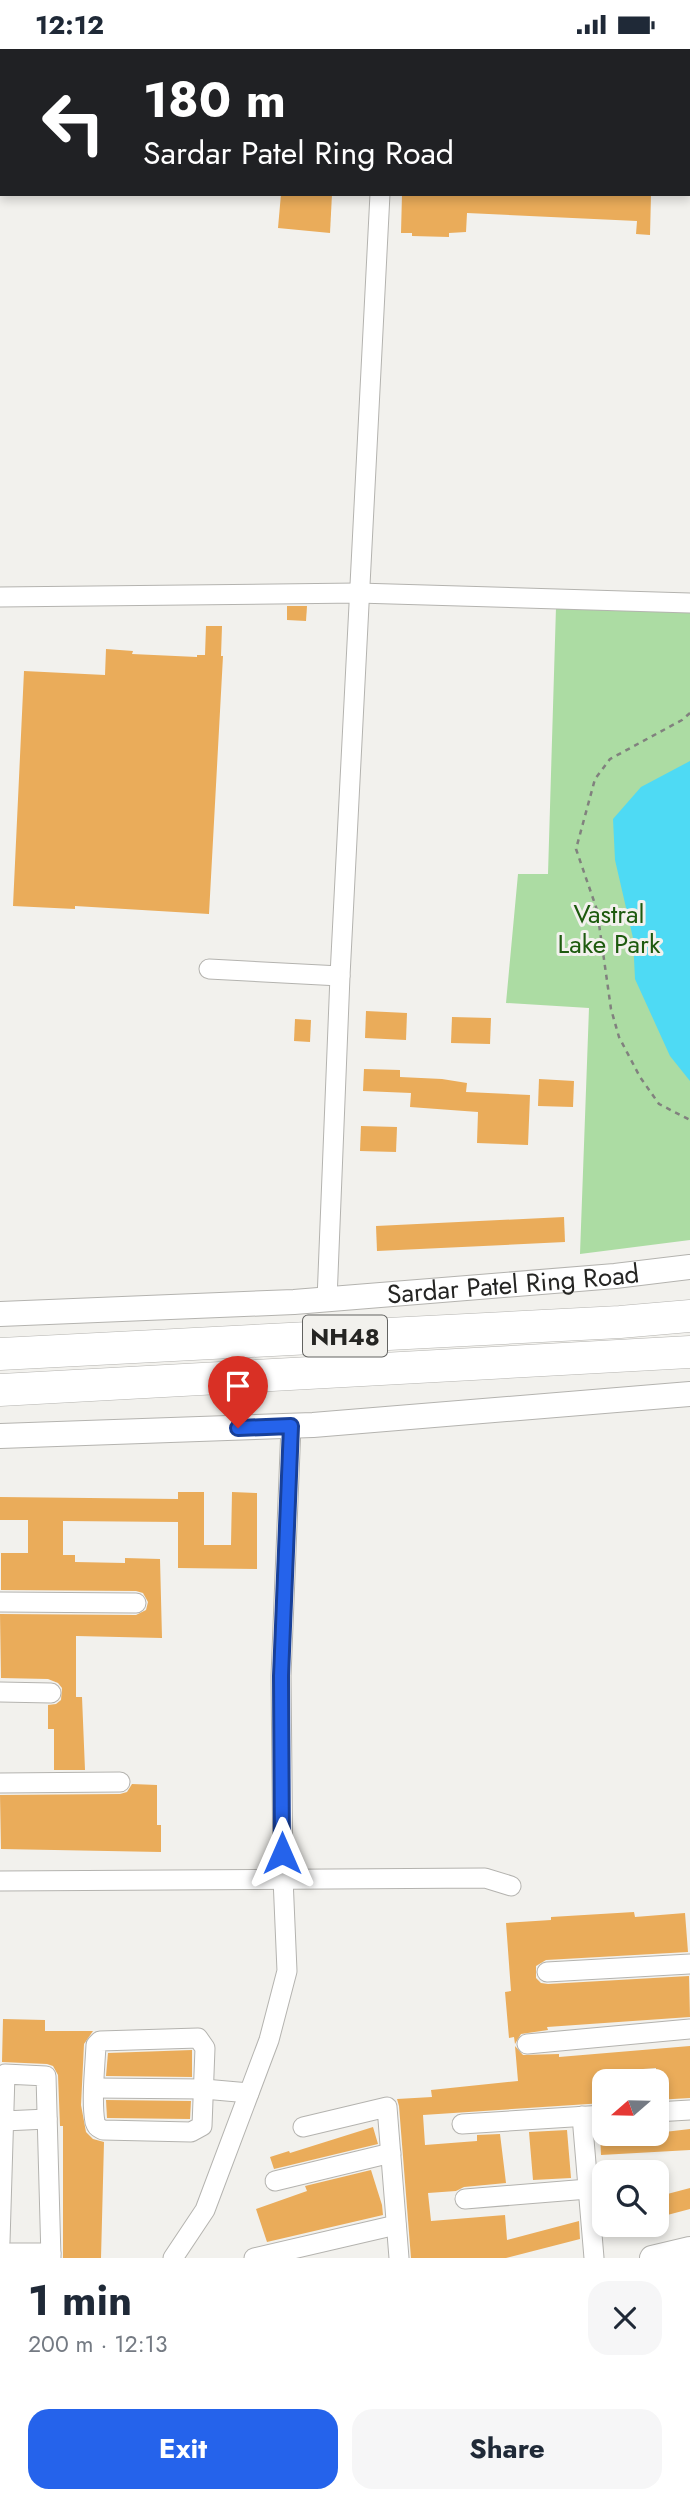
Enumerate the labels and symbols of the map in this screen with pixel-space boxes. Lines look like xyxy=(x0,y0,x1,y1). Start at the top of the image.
park label: Vastral Lake Park xyxy=(558,895,661,963)
street label: Sardar Patel Ring Road xyxy=(385,1254,641,1313)
road number: NH48 xyxy=(303,1315,387,1357)
pin xyxy=(208,1356,268,1428)
position arrow xyxy=(245,1816,319,1890)
north arrow xyxy=(592,2069,668,2145)

